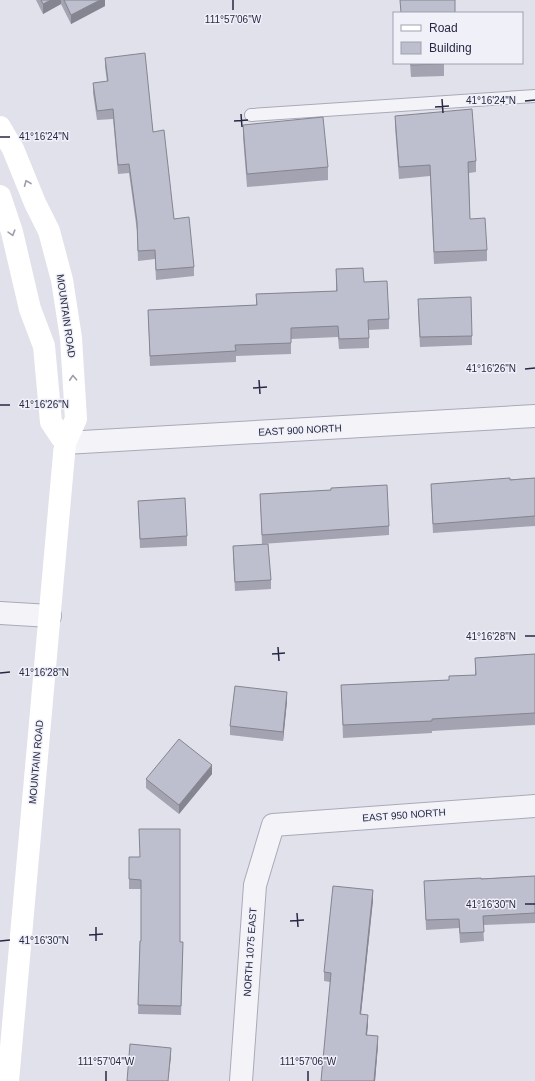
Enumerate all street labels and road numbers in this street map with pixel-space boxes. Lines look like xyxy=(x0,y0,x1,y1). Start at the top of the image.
street label: MOUNTAIN ROAD xyxy=(55,274,77,358)
street label: EAST 900 NORTH xyxy=(258,422,342,438)
street label: MOUNTAIN ROAD xyxy=(27,720,45,804)
street label: EAST 950 NORTH xyxy=(362,807,446,823)
street label: NORTH 1075 EAST xyxy=(241,907,259,997)

